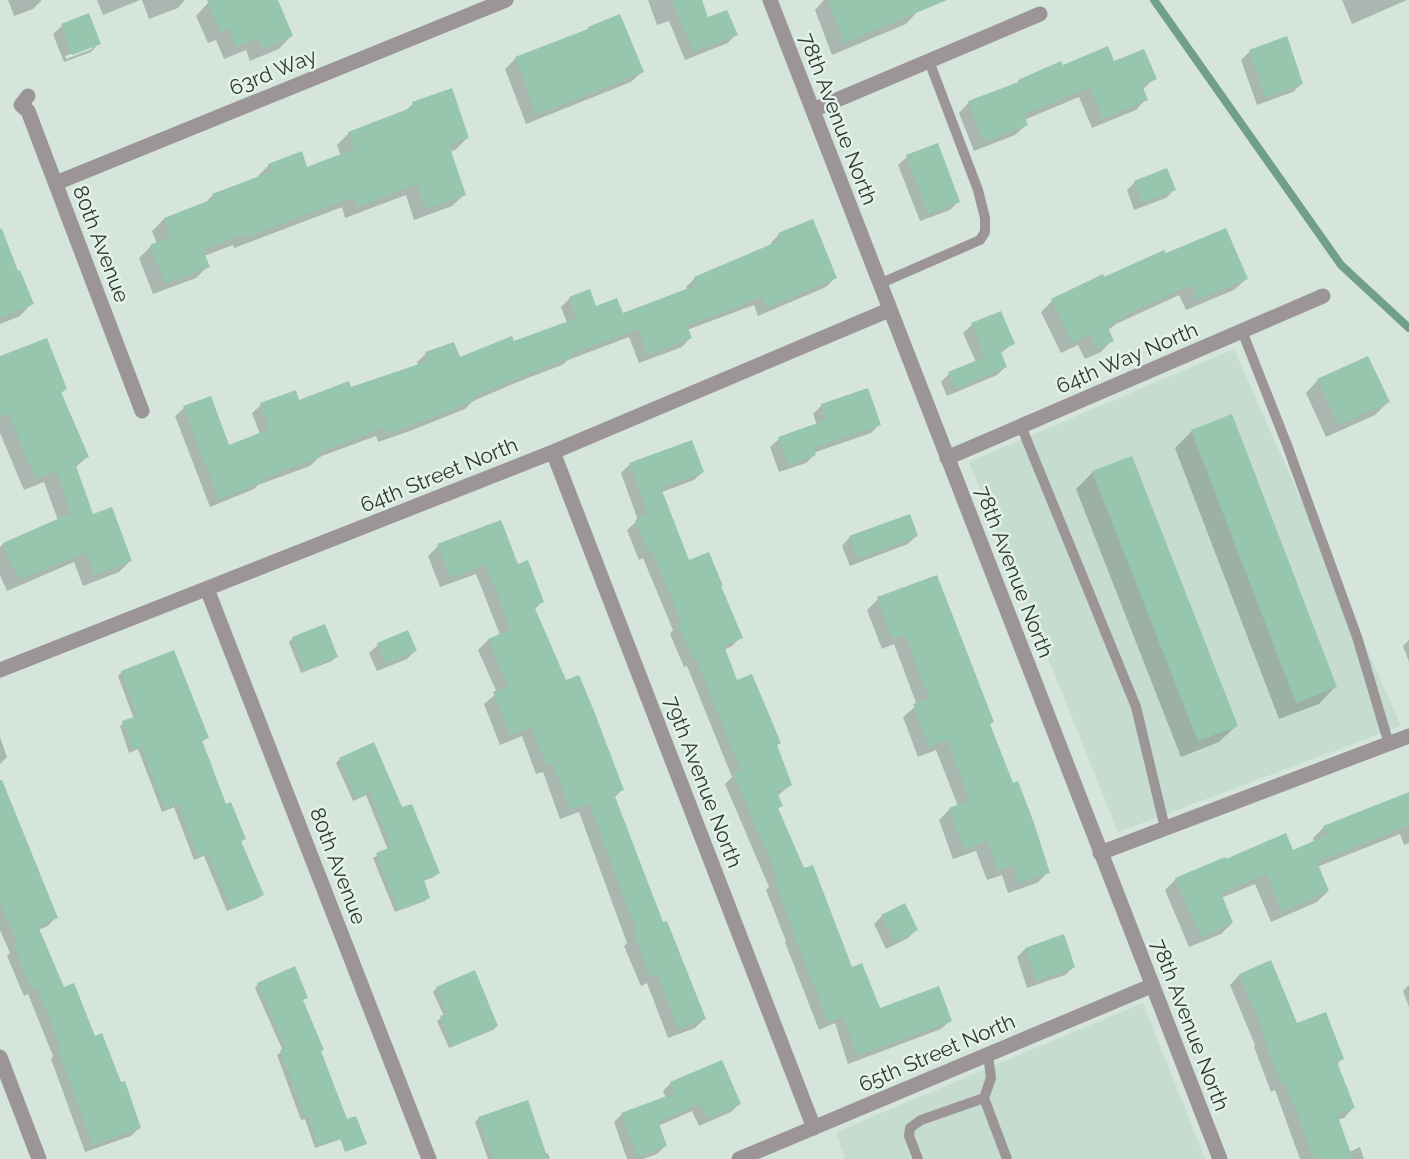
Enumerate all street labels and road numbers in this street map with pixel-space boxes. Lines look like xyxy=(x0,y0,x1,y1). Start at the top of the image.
street label: 78th Avenue North xyxy=(794,29,883,208)
street label: 63rd Way xyxy=(225,43,320,100)
street label: 80th Avenue xyxy=(68,182,135,306)
street label: 64th Way North xyxy=(1052,316,1201,399)
street label: 64th Street North xyxy=(356,432,521,518)
street label: 78th Avenue North xyxy=(970,482,1059,661)
street label: 79th Avenue North xyxy=(659,693,748,871)
street label: 80th Avenue xyxy=(305,804,372,928)
street label: 78th Avenue North xyxy=(1146,935,1235,1114)
street label: 65th Street North xyxy=(855,1008,1019,1097)

